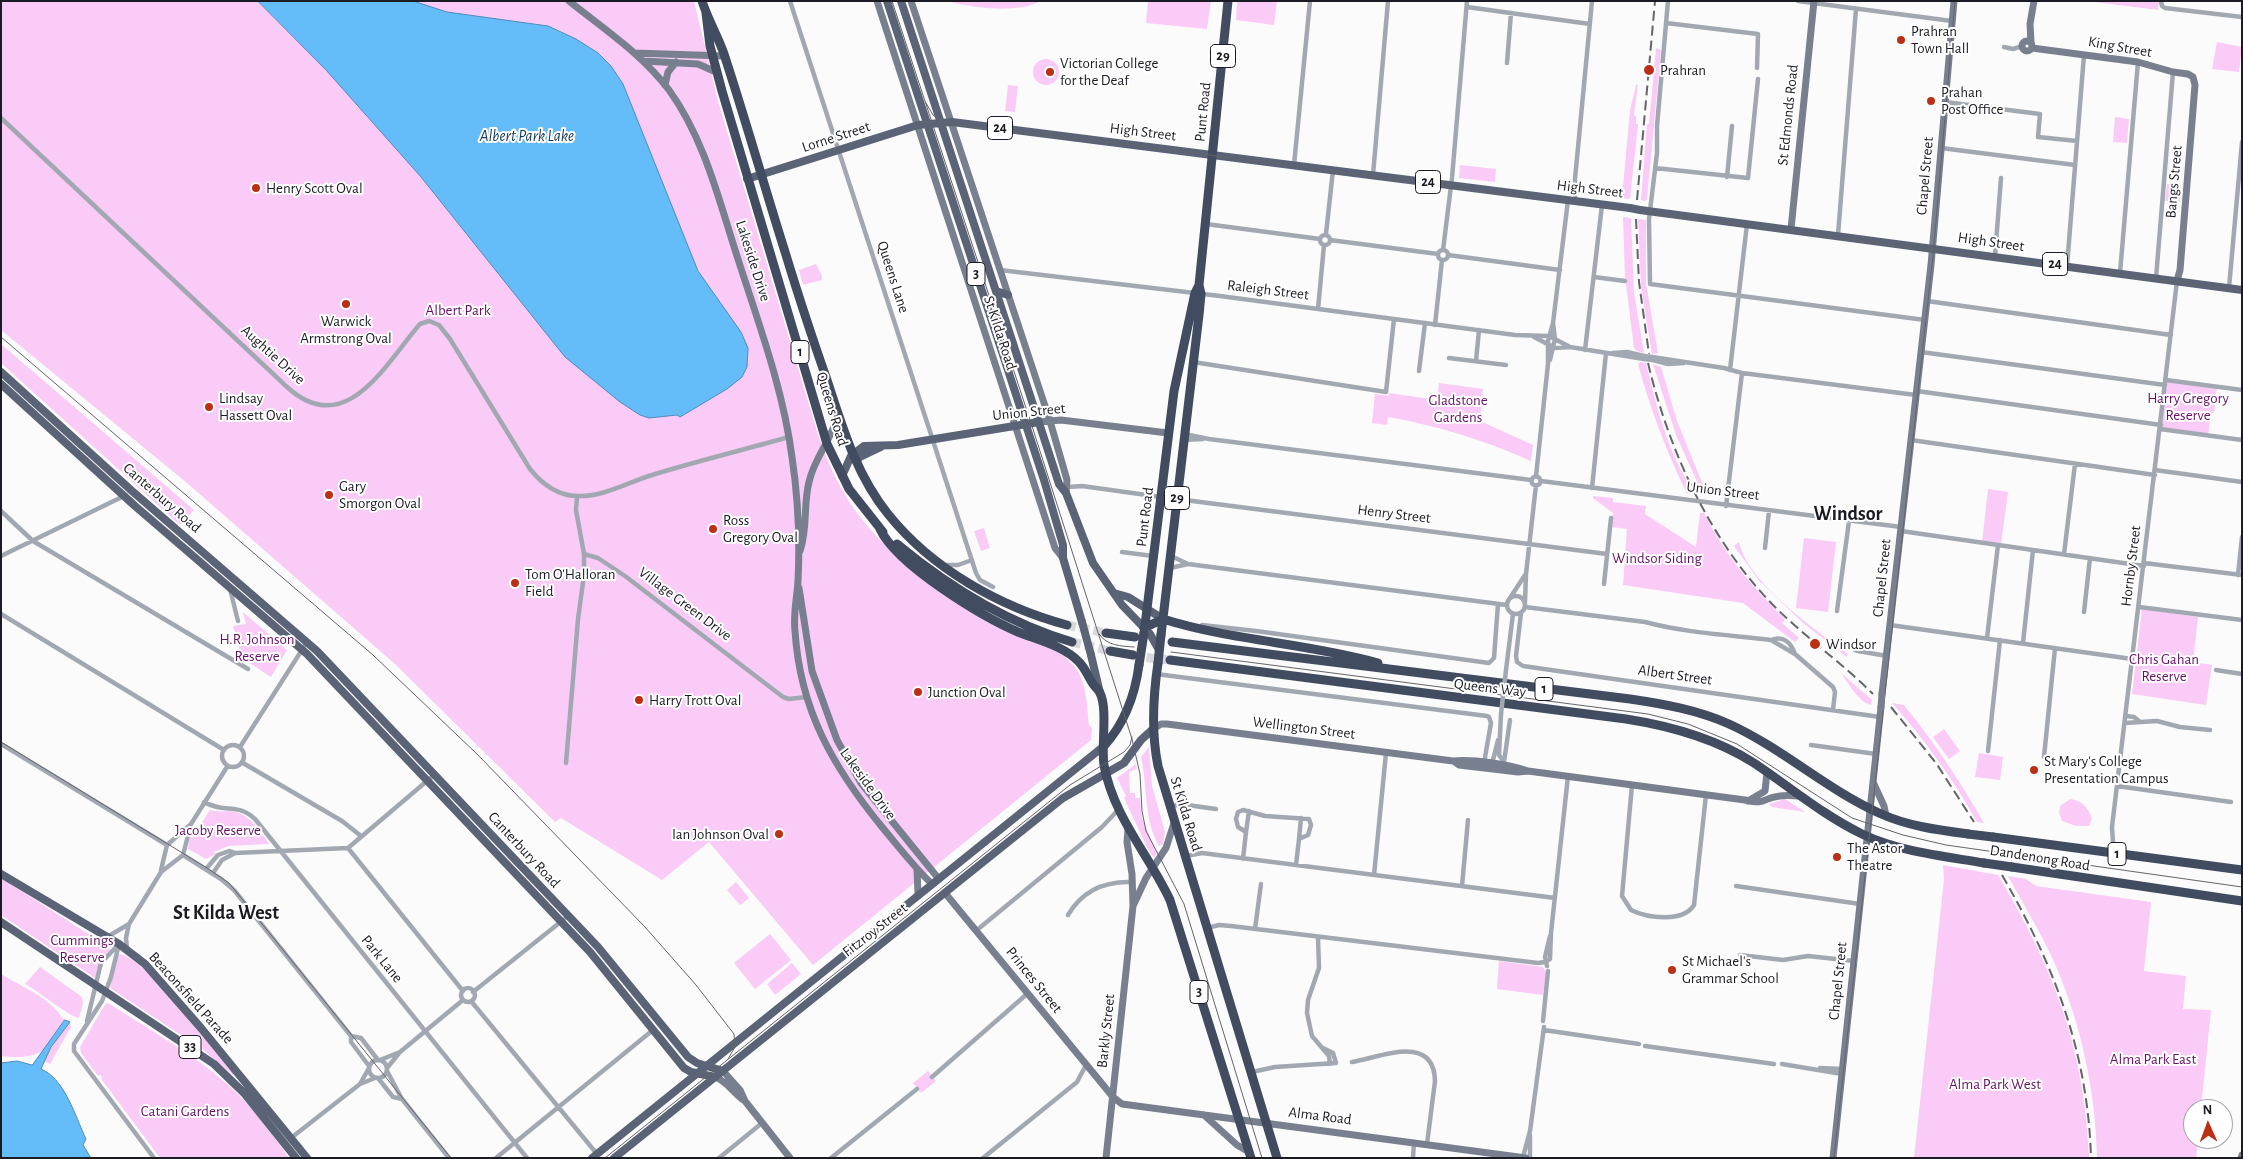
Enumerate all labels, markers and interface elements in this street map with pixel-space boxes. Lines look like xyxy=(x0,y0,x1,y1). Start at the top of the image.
place label: Prahran Town Hall xyxy=(1911,22,1969,57)
street label: King Street xyxy=(2087,33,2153,61)
marker: Prahran Town Hall xyxy=(1895,34,1907,46)
road number: 29 xyxy=(1210,44,1236,68)
place label: Victorian College for the Deaf xyxy=(1060,54,1158,89)
place label: Prahran xyxy=(1660,61,1706,79)
marker: Prahran xyxy=(1642,63,1656,77)
street label: St Edmonds Road xyxy=(1774,64,1802,166)
marker: Victorian College for the Deaf xyxy=(1044,66,1056,78)
street label: Punt Road xyxy=(1191,81,1215,143)
place label: Prahan Post Office xyxy=(1941,83,2003,118)
marker: Prahan Post Office xyxy=(1925,95,1937,107)
road number: 24 xyxy=(988,116,1012,140)
street label: Lorne Street xyxy=(800,118,872,156)
street label: High Street xyxy=(1109,119,1177,145)
water label: Albert Park Lake xyxy=(480,126,574,146)
street label: Chapel Street xyxy=(1913,136,1937,216)
street label: Bangs Street xyxy=(2162,145,2186,219)
road number: 24 xyxy=(1416,170,1440,193)
street label: High Street xyxy=(1556,176,1624,202)
place label: Henry Scott Oval xyxy=(266,179,363,197)
marker: Henry Scott Oval xyxy=(250,182,262,194)
street label: Lakeside Drive xyxy=(731,218,775,304)
street label: High Street xyxy=(1957,228,2025,256)
street label: Queens Lane xyxy=(873,239,913,315)
road number: 24 xyxy=(2042,252,2068,276)
road number: 3 xyxy=(967,262,985,286)
street label: Raleigh Street xyxy=(1226,276,1310,304)
street label: St Kilda Road xyxy=(980,294,1020,372)
marker: Warwick Armstrong Oval xyxy=(340,298,352,310)
park label: Albert Park xyxy=(426,301,490,319)
place label: Warwick Armstrong Oval xyxy=(300,312,392,347)
street label: Aughtie Drive xyxy=(237,322,309,388)
road number: 1 xyxy=(791,341,809,364)
street label: Queens Road xyxy=(812,370,852,448)
place label: Lindsay Hassett Oval xyxy=(219,389,292,424)
park label: Harry Gregory Reserve xyxy=(2147,389,2229,424)
park label: Gladstone Gardens xyxy=(1428,391,1488,426)
street label: Union Street xyxy=(992,399,1066,425)
marker: Lindsay Hassett Oval xyxy=(203,401,215,413)
street label: Canterbury Road xyxy=(119,459,205,537)
place label: Gary Smorgon Oval xyxy=(339,477,421,512)
street label: Union Street xyxy=(1686,478,1760,504)
street label: Punt Road xyxy=(1132,486,1158,548)
road number: 29 xyxy=(1164,486,1190,509)
marker: Gary Smorgon Oval xyxy=(323,489,335,501)
street label: Henry Street xyxy=(1356,501,1432,527)
district label: Windsor xyxy=(1814,502,1882,526)
place label: Ross Gregory Oval xyxy=(723,511,798,546)
marker: Ross Gregory Oval xyxy=(707,523,719,535)
street label: Hornby Street xyxy=(2117,524,2145,608)
street label: Chapel Street xyxy=(1869,538,1895,618)
park label: Windsor Siding xyxy=(1612,549,1702,567)
street label: Village Green Drive xyxy=(635,563,735,645)
place label: Tom O'Halloran Field xyxy=(525,565,616,600)
marker: Tom O'Halloran Field xyxy=(509,577,521,589)
park label: H.R. Johnson Reserve xyxy=(219,630,295,665)
place label: Windsor xyxy=(1826,635,1876,653)
marker: Windsor xyxy=(1808,637,1822,651)
park label: Chris Gahan Reserve xyxy=(2129,650,2199,685)
street label: Albert Street xyxy=(1637,661,1713,689)
street label: Queens Way xyxy=(1453,675,1527,701)
road number: 1 xyxy=(1535,678,1553,701)
place label: Junction Oval xyxy=(928,683,1006,701)
marker: Junction Oval xyxy=(912,686,924,698)
place label: Harry Trott Oval xyxy=(649,691,741,709)
marker: Harry Trott Oval xyxy=(633,694,645,706)
street label: Wellington Street xyxy=(1252,713,1356,743)
street label: Lakeside Drive xyxy=(836,745,900,823)
place label: St Mary's College Presentation Campus xyxy=(2044,752,2169,787)
marker: St Mary's College Presentation Campus xyxy=(2028,764,2040,776)
street label: St Kilda Road xyxy=(1166,775,1206,853)
street label: Canterbury Road xyxy=(484,808,564,892)
park label: Jacoby Reserve xyxy=(175,821,261,839)
place label: Ian Johnson Oval xyxy=(672,825,769,843)
marker: Ian Johnson Oval xyxy=(773,828,785,840)
place label: The Astor Theatre xyxy=(1847,839,1902,874)
street label: Dandenong Road xyxy=(1989,841,2091,875)
road number: 1 xyxy=(2108,842,2126,866)
marker: The Astor Theatre xyxy=(1831,851,1843,863)
street label: Fitzroy Street xyxy=(839,899,911,961)
district label: St Kilda West xyxy=(173,901,279,925)
park label: Cummings Reserve xyxy=(50,931,114,966)
street label: Park Lane xyxy=(357,932,407,986)
street label: Chapel Street xyxy=(1825,941,1851,1021)
street label: Princes Street xyxy=(1002,943,1066,1017)
street label: Beaconsfield Parade xyxy=(145,948,237,1048)
place label: St Michael's Grammar School xyxy=(1682,952,1779,987)
marker: St Michael's Grammar School xyxy=(1666,964,1678,976)
road number: 3 xyxy=(1190,980,1208,1004)
street label: Barkly Street xyxy=(1093,993,1119,1069)
road number: 33 xyxy=(179,1036,201,1058)
park label: Alma Park East xyxy=(2110,1050,2196,1068)
park label: Alma Park West xyxy=(1949,1075,2041,1093)
north arrow xyxy=(2183,1099,2233,1149)
park label: Catani Gardens xyxy=(141,1102,229,1120)
street label: Alma Road xyxy=(1287,1103,1353,1129)
text: N xyxy=(2202,1103,2213,1117)

